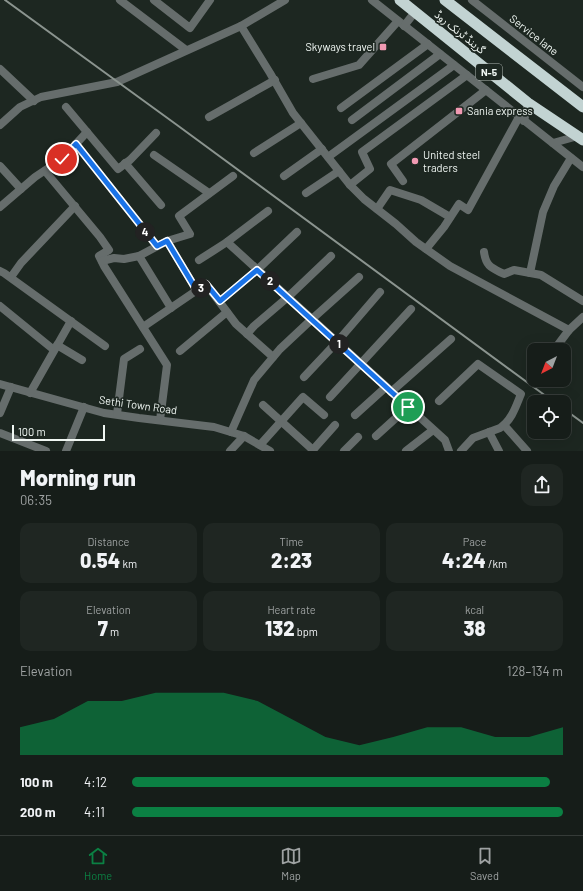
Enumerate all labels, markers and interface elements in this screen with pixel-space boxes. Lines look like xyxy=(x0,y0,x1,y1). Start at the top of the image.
street label: گرینڈ ٹرنک روڈ xyxy=(432,7,488,57)
street label: Service lane xyxy=(507,12,561,58)
place label: Skyways travel xyxy=(305,40,375,53)
marker: Skyways travel xyxy=(378,42,388,52)
road number: N-5 xyxy=(476,64,502,80)
place label: Sania express xyxy=(467,104,533,117)
marker: Sania express xyxy=(454,106,464,116)
pin xyxy=(45,142,79,176)
icon: check xyxy=(51,148,73,170)
place label: United steel traders xyxy=(423,148,480,174)
marker: United steel traders xyxy=(410,156,420,166)
pin: 4 xyxy=(135,222,155,242)
text: 4 xyxy=(142,225,148,238)
pin: 2 xyxy=(260,271,280,291)
text: 2 xyxy=(267,274,273,287)
pin: 3 xyxy=(191,278,211,298)
text: 3 xyxy=(198,281,204,294)
pin: 1 xyxy=(329,334,349,354)
text: 1 xyxy=(337,337,341,350)
north arrow xyxy=(527,343,571,387)
map controls xyxy=(527,343,571,439)
pin xyxy=(391,390,425,424)
street label: Sethi Town Road xyxy=(98,393,178,416)
button: locate xyxy=(527,395,571,439)
icon: arrive xyxy=(397,396,419,418)
scale bar xyxy=(12,423,105,442)
text: 100 m xyxy=(18,425,46,438)
text: Morning run xyxy=(20,464,136,490)
button: share xyxy=(521,464,563,506)
text: 06:35 xyxy=(20,492,52,508)
text: Distance xyxy=(88,535,129,548)
text: Time xyxy=(280,535,303,548)
text: Pace xyxy=(463,535,486,548)
text: 0.54 xyxy=(80,548,120,572)
text: 2:23 xyxy=(271,548,312,572)
text: 4:24 xyxy=(442,548,486,572)
text: km xyxy=(120,557,137,570)
text: /km xyxy=(486,557,507,570)
text: Elevation xyxy=(86,603,131,616)
text: Heart rate xyxy=(267,603,316,616)
text: kcal xyxy=(465,603,484,616)
text: 7 xyxy=(98,616,108,640)
text: 132 xyxy=(265,616,295,640)
text: 38 xyxy=(464,616,485,640)
text: m xyxy=(108,625,119,638)
text: bpm xyxy=(295,625,318,638)
text: Elevation xyxy=(20,663,72,679)
text: 128–134 m xyxy=(507,663,563,679)
text: 100 m xyxy=(20,774,53,790)
text: 4:12 xyxy=(84,774,107,790)
text: 200 m xyxy=(20,804,56,820)
text: 4:11 xyxy=(84,804,105,820)
tab: Home xyxy=(84,845,112,882)
tab: Map xyxy=(280,845,302,882)
tab: Saved xyxy=(470,845,499,882)

